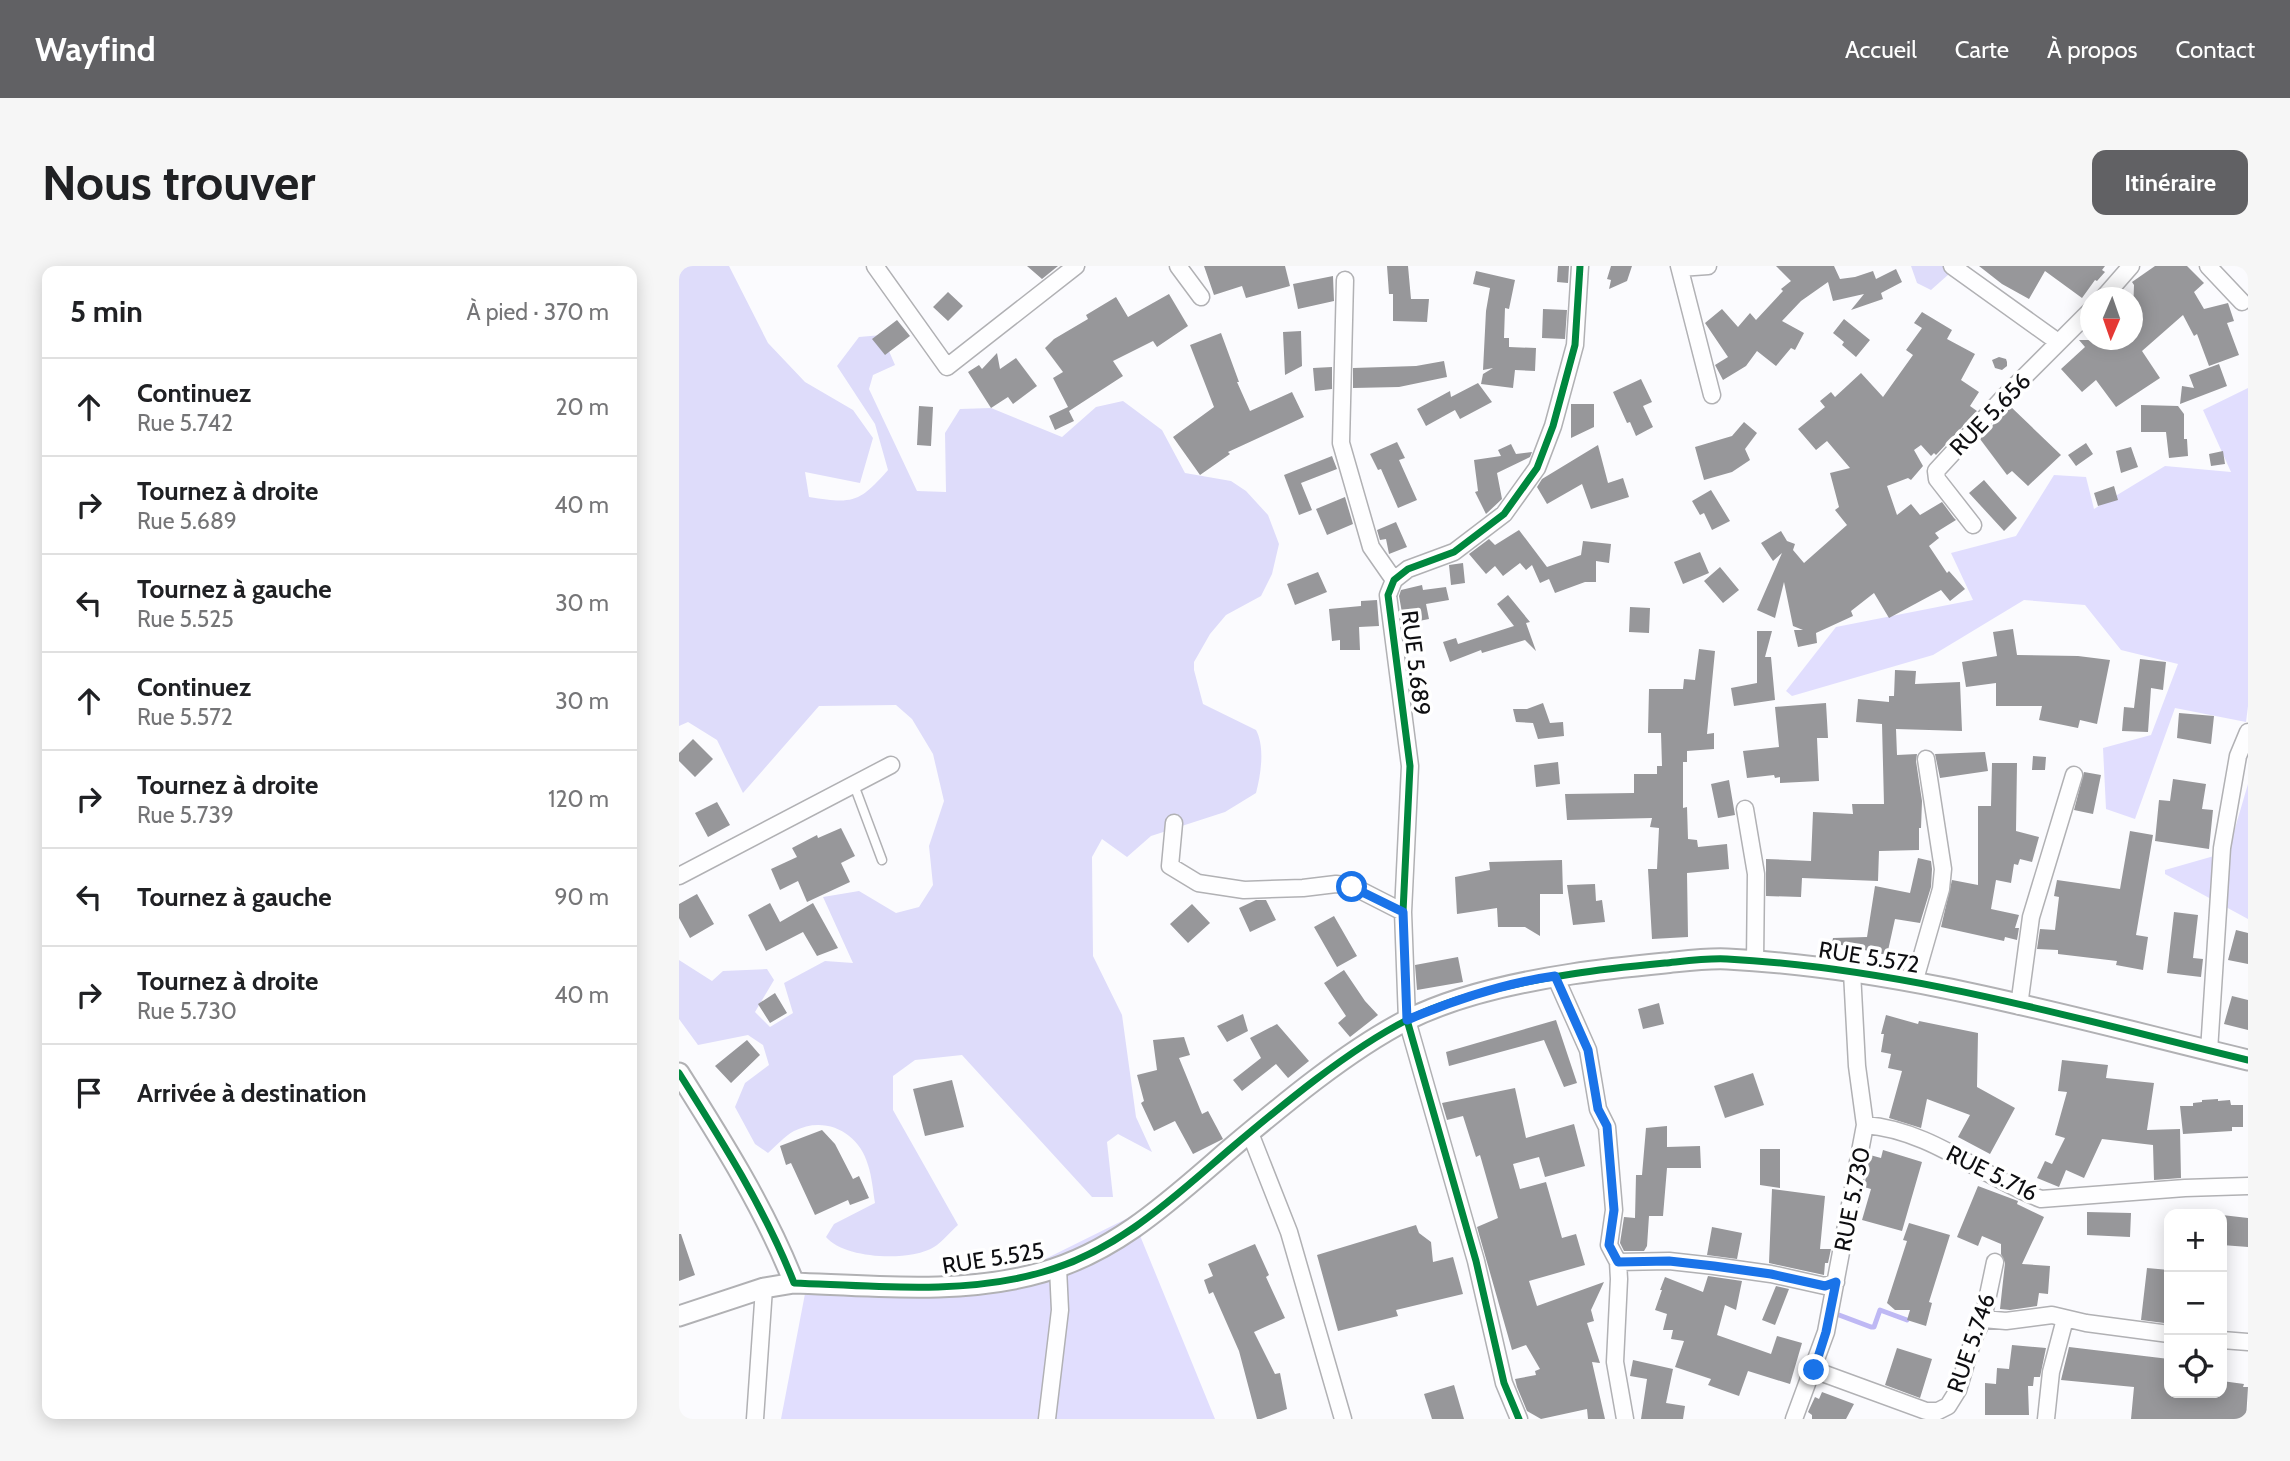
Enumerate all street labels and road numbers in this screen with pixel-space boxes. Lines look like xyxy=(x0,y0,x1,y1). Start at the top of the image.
street label: RUE 5.656 xyxy=(1944,367,2036,461)
street label: RUE 5.689 xyxy=(1396,609,1436,717)
street label: RUE 5.572 xyxy=(1817,935,1921,979)
street label: RUE 5.716 xyxy=(1942,1139,2042,1207)
street label: RUE 5.730 xyxy=(1828,1144,1876,1254)
street label: RUE 5.525 xyxy=(940,1236,1046,1280)
street label: RUE 5.746 xyxy=(1941,1290,2001,1396)

